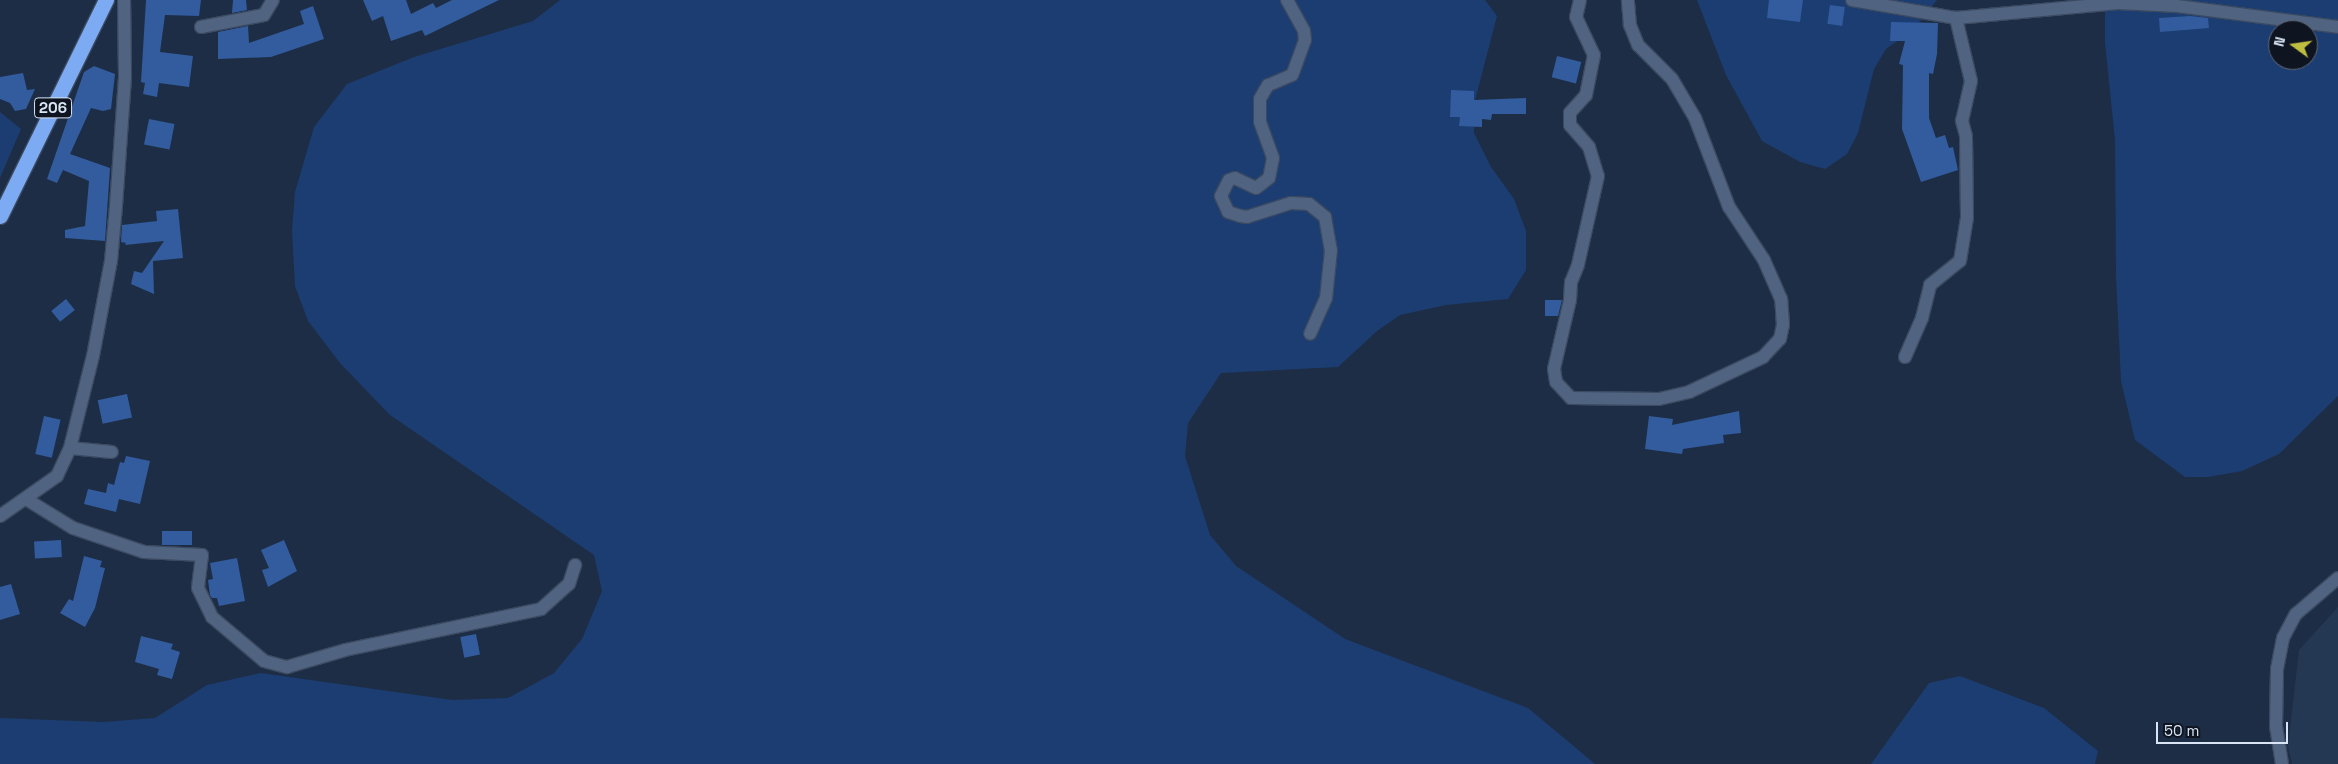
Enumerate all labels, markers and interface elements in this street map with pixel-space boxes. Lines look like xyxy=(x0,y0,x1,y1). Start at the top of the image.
north arrow xyxy=(2268,20,2318,70)
text: N xyxy=(2270,35,2289,48)
road number: 206 xyxy=(33,96,73,120)
scale bar xyxy=(2158,712,2290,744)
text: 50 m xyxy=(2164,721,2199,740)

